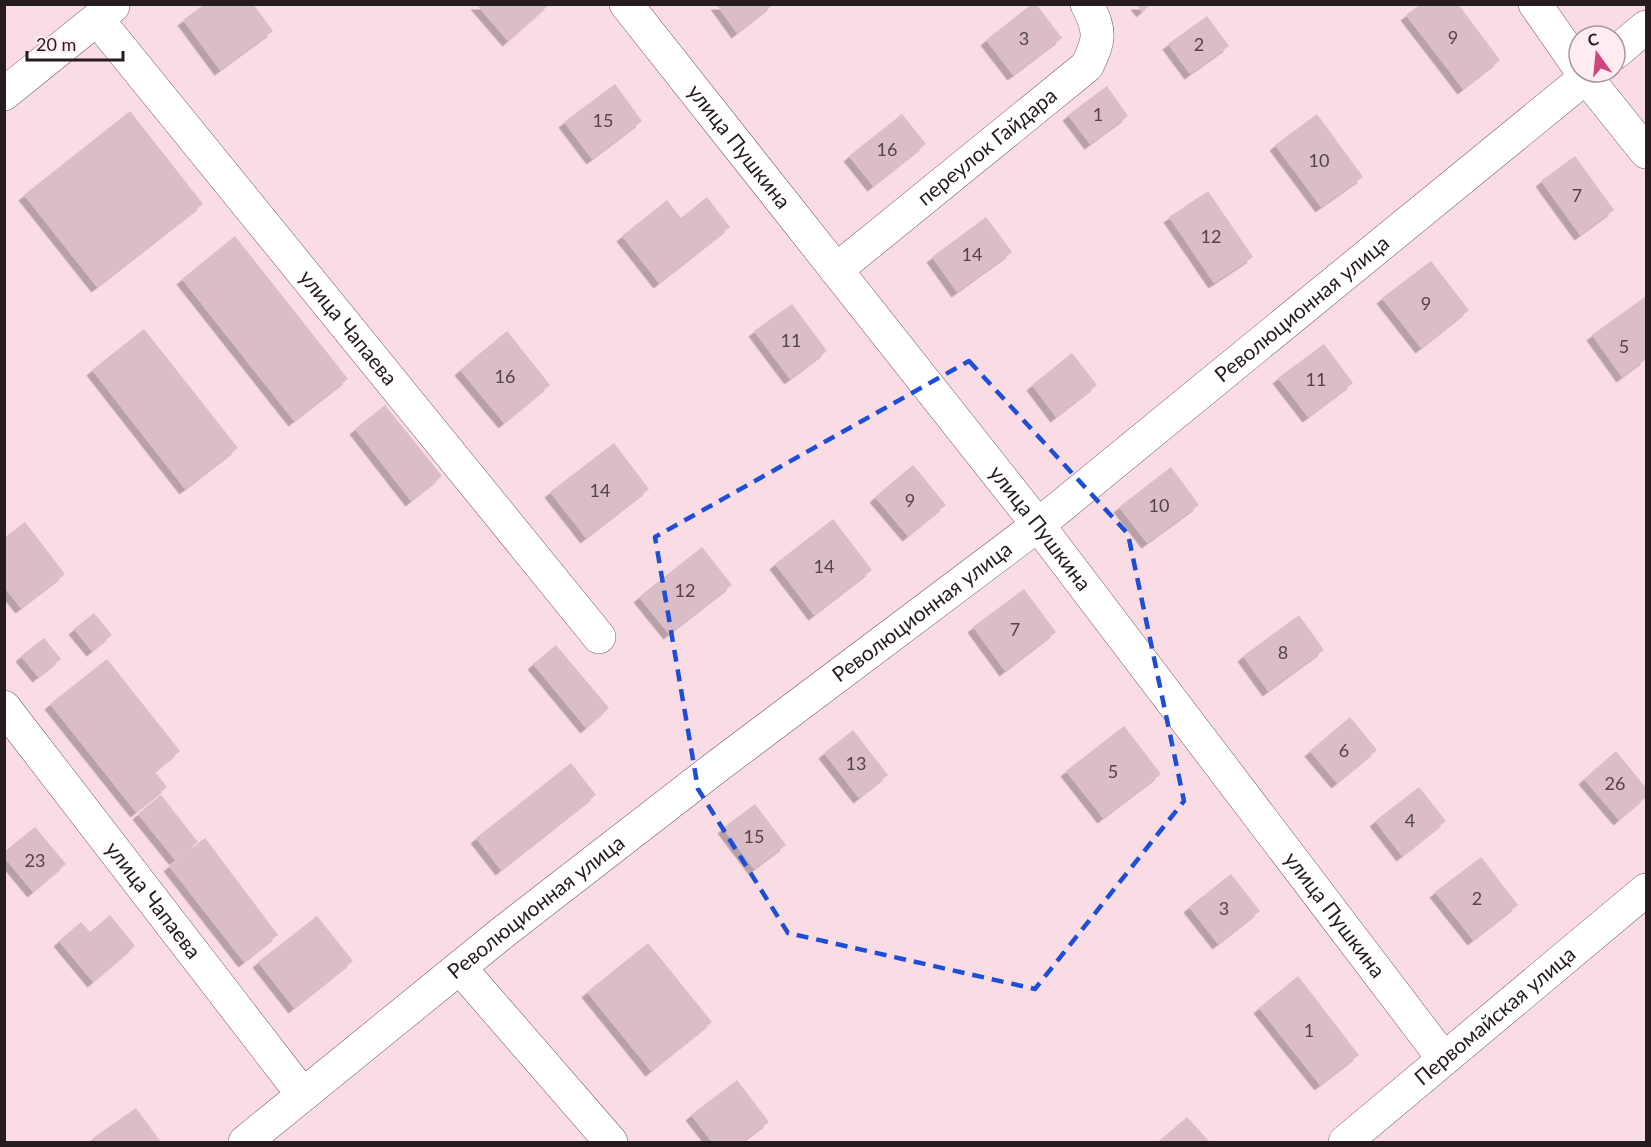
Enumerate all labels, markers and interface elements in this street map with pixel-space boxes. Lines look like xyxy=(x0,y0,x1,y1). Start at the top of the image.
scale bar xyxy=(27,24,123,62)
north arrow xyxy=(1567,24,1627,84)
house number: 9 xyxy=(1448,26,1458,48)
house number: 3 xyxy=(1019,27,1029,49)
text: С xyxy=(1585,28,1601,50)
text: 20 m xyxy=(36,33,76,55)
house number: 2 xyxy=(1194,33,1204,55)
street label: улица Пушкина xyxy=(683,79,797,213)
street label: переулок Гайдара xyxy=(912,82,1061,210)
house number: 1 xyxy=(1093,103,1103,125)
house number: 15 xyxy=(593,109,613,131)
house number: 16 xyxy=(877,138,897,160)
house number: 10 xyxy=(1309,149,1329,171)
house number: 7 xyxy=(1572,184,1582,206)
house number: 12 xyxy=(1201,225,1221,247)
street label: Революционная улица xyxy=(1209,229,1393,387)
house number: 14 xyxy=(962,243,982,265)
street label: улица Чапаева xyxy=(295,264,403,390)
house number: 9 xyxy=(1421,292,1431,314)
house number: 11 xyxy=(781,329,801,351)
house number: 5 xyxy=(1619,335,1629,357)
house number: 16 xyxy=(495,365,515,387)
house number: 11 xyxy=(1306,368,1326,390)
street label: улица Пушкина xyxy=(985,460,1097,595)
house number: 14 xyxy=(590,479,610,501)
house number: 9 xyxy=(905,489,915,511)
house number: 10 xyxy=(1149,494,1169,516)
street label: Революционная улица xyxy=(827,535,1016,686)
house number: 14 xyxy=(814,555,834,577)
house number: 12 xyxy=(675,579,695,601)
house number: 7 xyxy=(1010,618,1020,640)
house number: 8 xyxy=(1278,641,1288,663)
house number: 6 xyxy=(1339,739,1349,761)
house number: 13 xyxy=(846,752,866,774)
house number: 5 xyxy=(1108,760,1118,782)
house number: 26 xyxy=(1605,772,1625,794)
house number: 4 xyxy=(1405,809,1415,831)
house number: 15 xyxy=(744,825,764,847)
street label: Революционная улица xyxy=(442,829,629,983)
street label: улица Чапаева xyxy=(101,836,207,963)
street label: улица Пушкина xyxy=(1280,846,1391,982)
house number: 23 xyxy=(25,849,45,871)
house number: 2 xyxy=(1472,887,1482,909)
house number: 3 xyxy=(1219,897,1229,919)
street label: Первомайская улица xyxy=(1409,941,1580,1090)
house number: 1 xyxy=(1304,1019,1314,1041)

